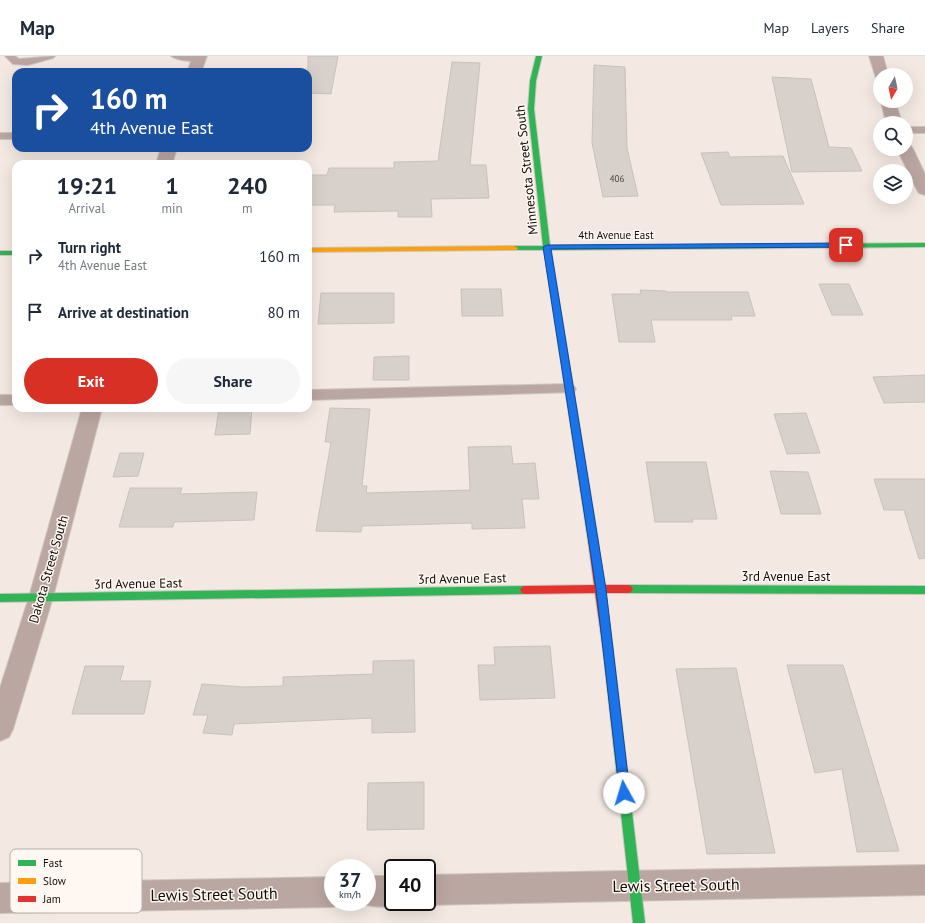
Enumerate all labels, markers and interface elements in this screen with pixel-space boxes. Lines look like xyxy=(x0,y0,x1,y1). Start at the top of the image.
text: Map xyxy=(20,16,55,40)
text: Map xyxy=(763,19,789,37)
text: Layers xyxy=(811,19,849,37)
text: Share xyxy=(871,19,905,37)
north arrow xyxy=(873,68,913,108)
map controls xyxy=(873,68,913,204)
text: 160 m xyxy=(90,80,167,117)
icon: right xyxy=(24,84,76,136)
street label: Minnesota Street South xyxy=(511,104,542,236)
text: 4th Avenue East xyxy=(90,116,213,139)
button: search xyxy=(873,116,913,156)
button: layers xyxy=(873,164,913,204)
text: 19:21 xyxy=(56,170,117,201)
text: 1 xyxy=(165,170,179,201)
text: 240 xyxy=(227,170,268,201)
house number: 406 xyxy=(610,173,624,184)
text: Arrival xyxy=(69,200,105,217)
text: min xyxy=(161,200,183,217)
text: m xyxy=(242,200,253,217)
street label: 4th Avenue East xyxy=(578,228,654,242)
pin xyxy=(829,228,863,262)
icon: arrive xyxy=(835,234,857,256)
text: Turn right xyxy=(58,238,121,257)
icon: right xyxy=(24,245,46,267)
text: 160 m xyxy=(259,247,300,266)
text: 4th Avenue East xyxy=(58,257,147,274)
icon: arrive xyxy=(24,301,46,323)
text: Arrive at destination xyxy=(58,303,189,322)
text: 80 m xyxy=(267,303,300,322)
button: Exit xyxy=(24,358,158,404)
button: Share xyxy=(166,358,300,404)
street label: Dakota Street South xyxy=(25,513,72,625)
street label: 3rd Avenue East xyxy=(742,568,831,585)
street label: 3rd Avenue East xyxy=(417,569,507,588)
street label: 3rd Avenue East xyxy=(93,574,183,593)
position arrow xyxy=(603,772,645,814)
legend xyxy=(10,849,142,913)
text: Fast xyxy=(43,856,63,870)
speed limit sign: 40 xyxy=(384,859,436,911)
text: 37 xyxy=(339,867,361,893)
text: Slow xyxy=(43,874,66,888)
street label: Lewis Street South xyxy=(612,874,740,896)
street label: Lewis Street South xyxy=(150,883,278,905)
text: km/h xyxy=(339,888,361,901)
text: Jam xyxy=(42,892,61,906)

